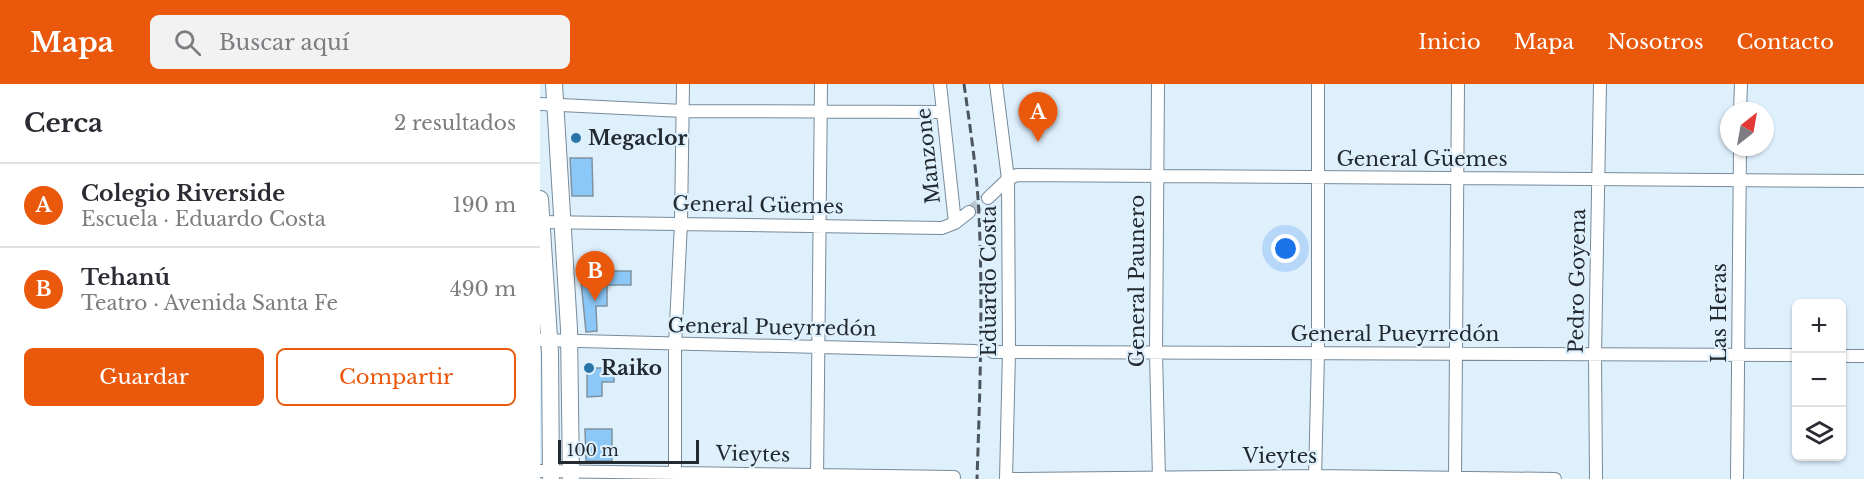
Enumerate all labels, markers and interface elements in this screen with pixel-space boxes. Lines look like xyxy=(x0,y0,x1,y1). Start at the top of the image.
search box xyxy=(150,15,570,69)
text: Mapa xyxy=(30,25,114,60)
icon: search xyxy=(171,26,204,59)
text: Buscar aquí xyxy=(219,29,349,56)
text: Inicio xyxy=(1418,29,1481,55)
text: Mapa xyxy=(1514,29,1574,55)
text: Nosotros xyxy=(1607,29,1703,55)
text: Contacto xyxy=(1736,29,1834,55)
pin: A xyxy=(1018,92,1058,142)
north arrow xyxy=(1720,102,1774,156)
text: Cerca xyxy=(24,107,103,139)
street label: Manzone xyxy=(911,107,945,205)
text: 2 resultados xyxy=(394,111,516,135)
place label: Megaclor xyxy=(588,126,687,150)
marker: Megaclor xyxy=(569,131,583,145)
street label: General Güemes xyxy=(1336,147,1508,171)
text: Colegio Riverside xyxy=(81,180,285,207)
street label: General Güemes xyxy=(672,192,844,218)
text: A xyxy=(35,193,52,217)
text: 190 m xyxy=(453,193,516,217)
street label: General Paunero xyxy=(1125,195,1149,367)
street label: Eduardo Costa xyxy=(977,205,1001,357)
text: Escuela · Eduardo Costa xyxy=(81,207,326,231)
street label: Pedro Goyena xyxy=(1564,207,1590,354)
your location xyxy=(1271,234,1300,263)
pin: B xyxy=(576,252,614,301)
street label: Las Heras xyxy=(1707,263,1731,363)
text: Tehanú xyxy=(81,264,170,291)
text: B xyxy=(36,277,51,301)
text: 490 m xyxy=(450,277,516,301)
text: Teatro · Avenida Santa Fe xyxy=(81,291,338,315)
map controls xyxy=(1792,299,1846,461)
button: + xyxy=(1792,299,1846,353)
street label: General Pueyrredón xyxy=(667,313,877,341)
street label: General Pueyrredón xyxy=(1291,322,1500,346)
button: Guardar xyxy=(24,348,264,406)
button: Compartir xyxy=(276,348,516,406)
button: − xyxy=(1792,353,1846,407)
place label: Raiko xyxy=(601,356,662,380)
marker: Raiko xyxy=(582,361,596,375)
button: layers xyxy=(1792,407,1846,461)
scale bar xyxy=(558,437,699,464)
text: 100 m xyxy=(567,440,619,460)
street label: Vieytes xyxy=(715,441,790,467)
street label: Vieytes xyxy=(1242,444,1317,468)

